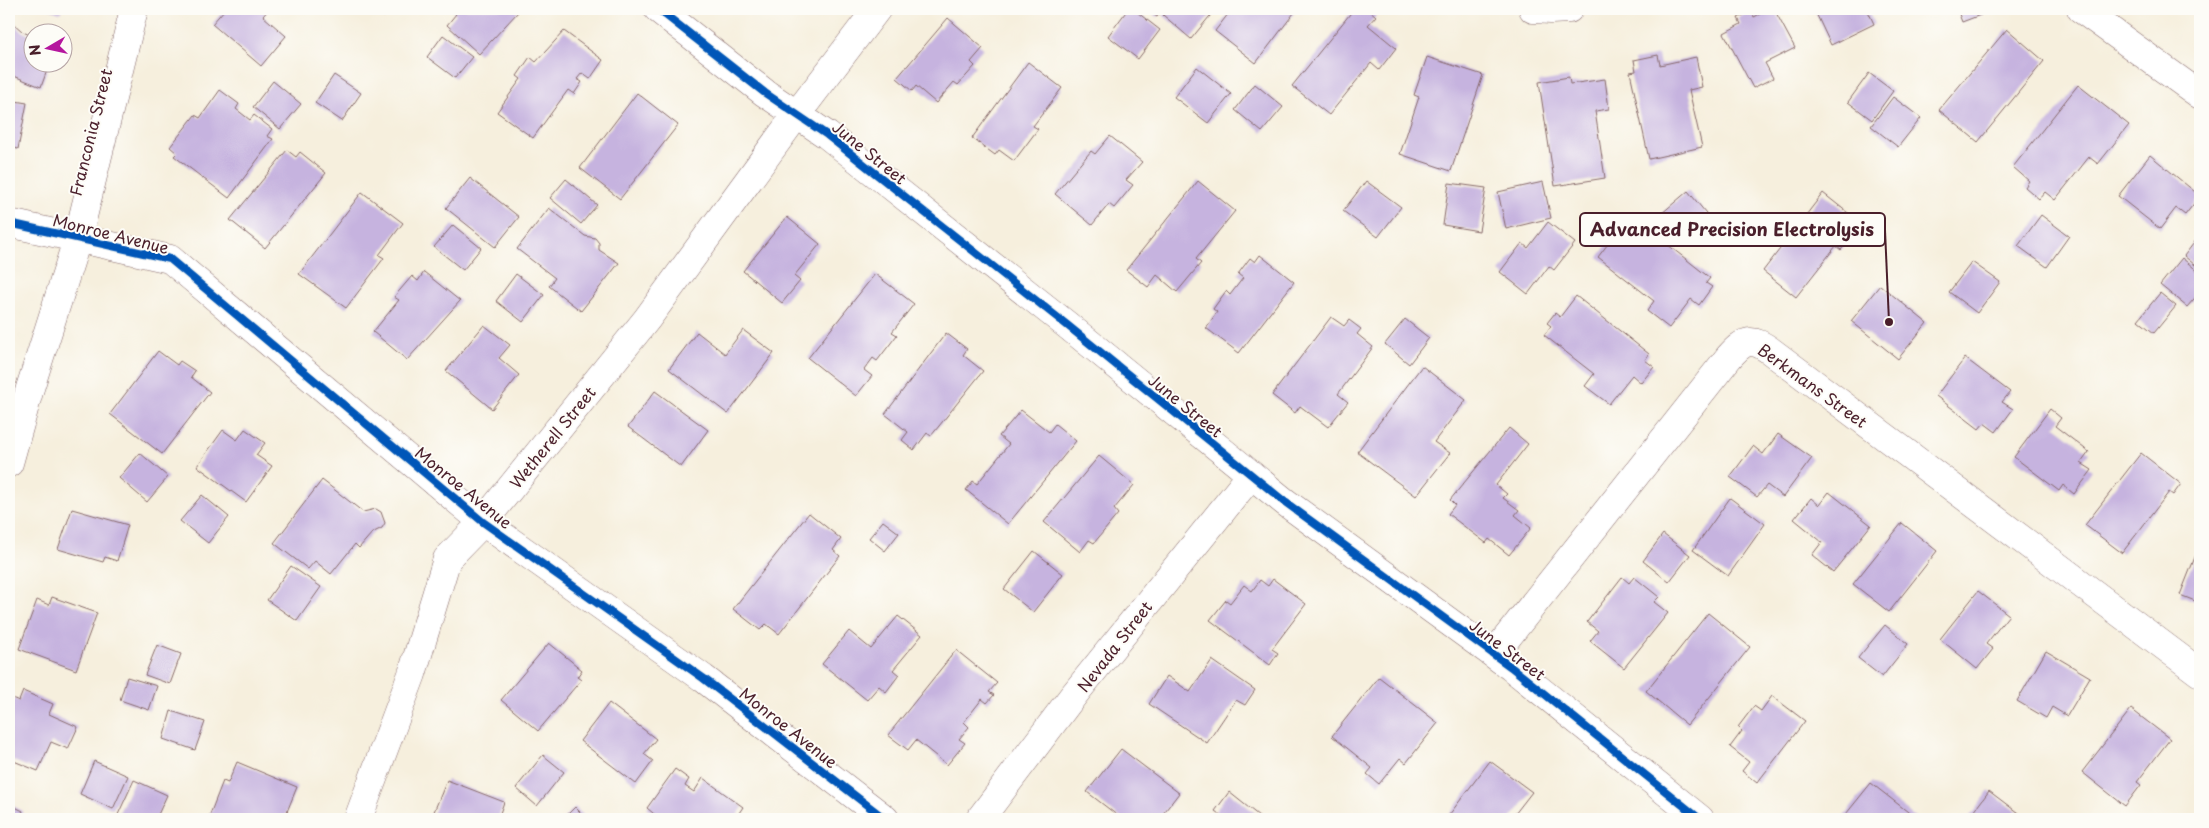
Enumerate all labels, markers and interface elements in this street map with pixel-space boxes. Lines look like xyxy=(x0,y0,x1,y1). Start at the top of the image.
north arrow xyxy=(22,22,72,72)
text: N xyxy=(23,43,46,57)
street label: Franconia Street xyxy=(63,65,118,198)
street label: June Street xyxy=(828,114,913,190)
street label: Monroe Avenue xyxy=(51,207,172,259)
callout: Advanced Precision Electrolysis xyxy=(1580,213,1885,246)
text: Advanced Precision Electrolysis xyxy=(1590,215,1874,242)
street label: Berkmans Street xyxy=(1753,337,1873,433)
street label: June Street xyxy=(1144,367,1229,443)
street label: Wetherell Street xyxy=(503,380,601,493)
street label: Monroe Avenue xyxy=(410,440,518,534)
street label: Nevada Street xyxy=(1071,595,1158,697)
street label: June Street xyxy=(1465,612,1551,686)
street label: Monroe Avenue xyxy=(735,681,843,773)

